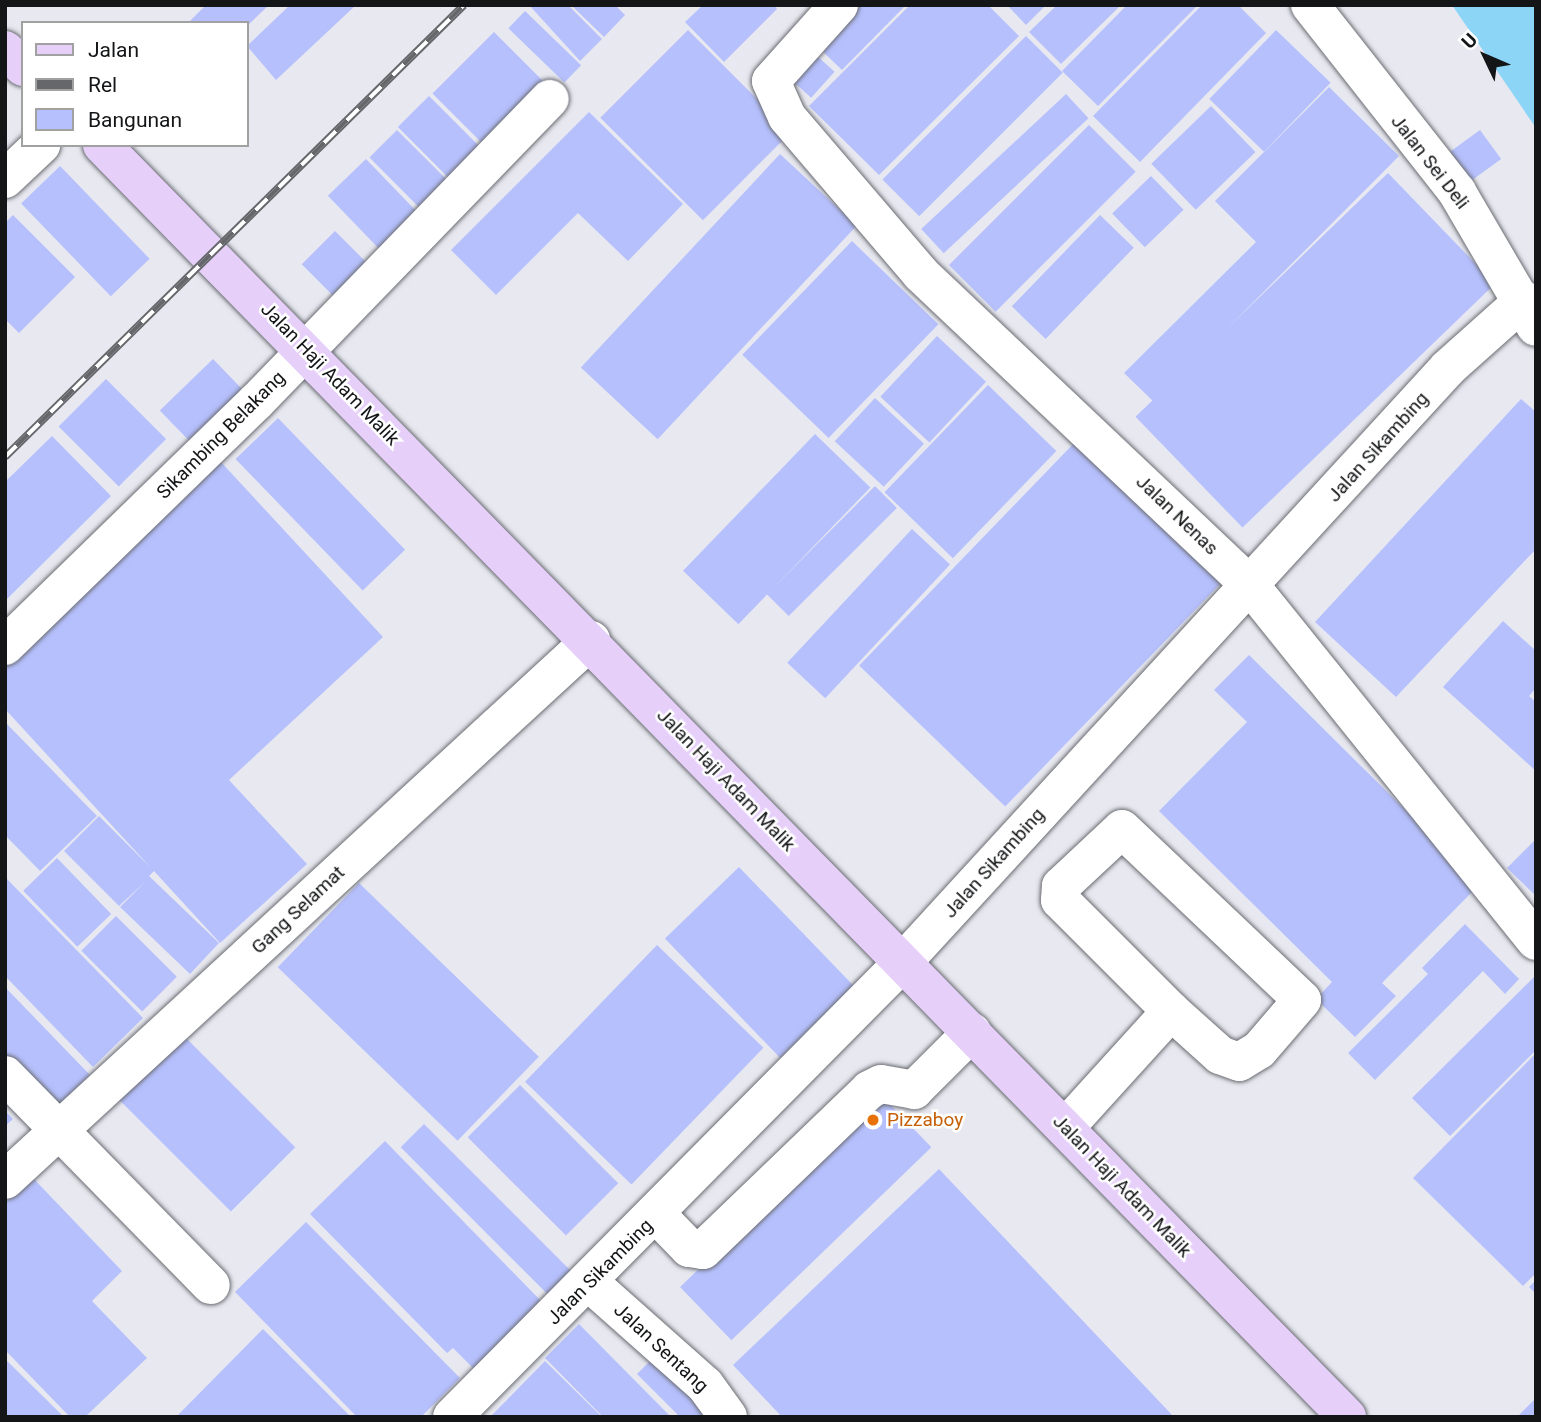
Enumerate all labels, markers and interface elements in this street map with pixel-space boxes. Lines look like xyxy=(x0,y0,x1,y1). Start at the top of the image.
legend xyxy=(21,21,248,147)
north arrow xyxy=(1450,21,1520,91)
text: U xyxy=(1457,29,1482,54)
text: Jalan xyxy=(88,38,139,62)
text: Rel xyxy=(88,73,117,97)
text: Bangunan xyxy=(88,108,182,132)
street label: Jalan Sei Deli xyxy=(1386,110,1474,214)
street label: Jalan Haji Adam Malik xyxy=(256,298,404,450)
street label: Sikambing Belakang xyxy=(152,366,290,504)
street label: Jalan Sikambing xyxy=(1323,387,1433,507)
street label: Jalan Nenas xyxy=(1131,470,1223,560)
street label: Jalan Haji Adam Malik xyxy=(652,704,800,856)
street label: Jalan Sikambing xyxy=(939,803,1049,923)
street label: Gang Selamat xyxy=(247,861,349,959)
place label: Pizzaboy xyxy=(887,1109,963,1131)
street label: Jalan Haji Adam Malik xyxy=(1048,1110,1196,1262)
marker: Pizzaboy xyxy=(865,1112,881,1128)
street label: Jalan Sikambing xyxy=(542,1214,658,1330)
street label: Jalan Sentang xyxy=(609,1299,713,1397)

